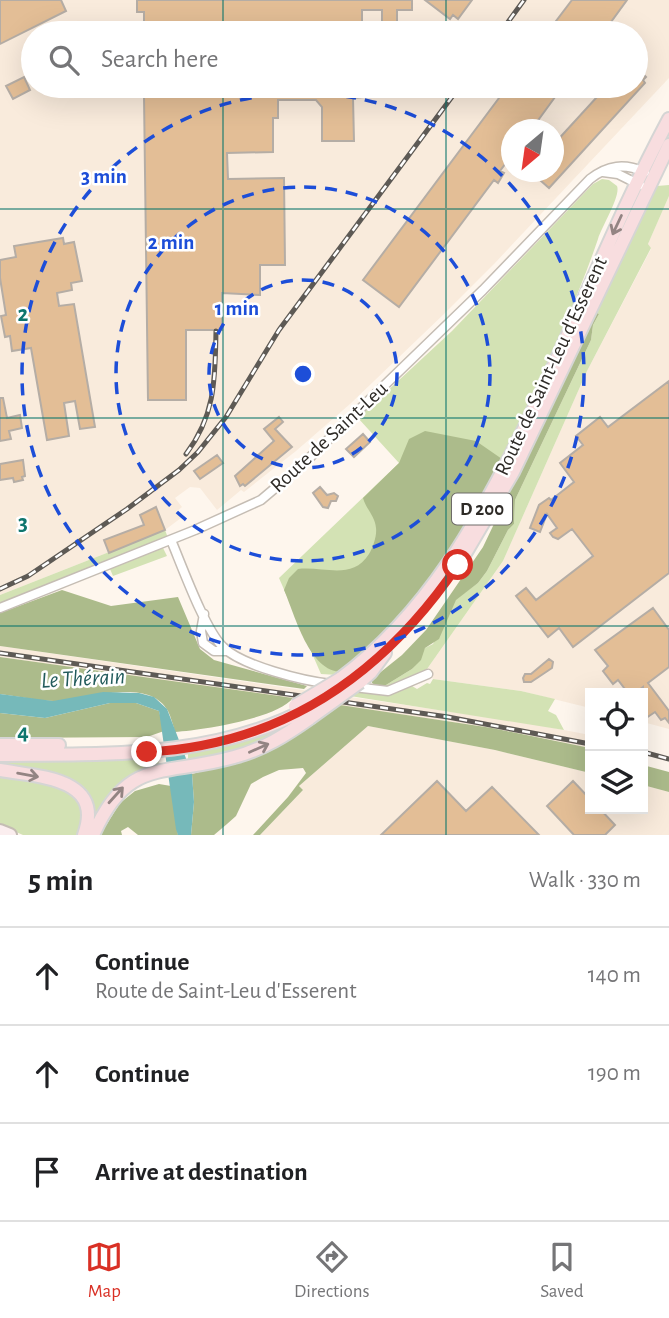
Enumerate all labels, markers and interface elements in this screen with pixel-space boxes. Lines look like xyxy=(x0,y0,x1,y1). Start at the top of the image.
search box xyxy=(21,21,648,98)
icon: search xyxy=(45,41,83,79)
text: Search here xyxy=(101,46,219,72)
north arrow xyxy=(501,119,564,182)
text: 3 min xyxy=(81,166,127,187)
one-way arrow xyxy=(610,214,623,235)
text: 2 min xyxy=(148,232,194,253)
street label: Route de Saint-Leu d'Esserent xyxy=(491,253,611,479)
text: 1 min xyxy=(215,298,259,319)
text: 2 xyxy=(18,303,29,326)
centre of rings xyxy=(291,362,315,386)
street label: Route de Saint-Leu xyxy=(266,377,392,496)
road number: D 200 xyxy=(452,494,512,524)
text: 3 xyxy=(18,512,28,535)
route start xyxy=(442,549,473,580)
water label: Le Thérain xyxy=(40,665,126,693)
map controls xyxy=(585,688,648,814)
button: locate xyxy=(585,688,648,751)
text: 4 xyxy=(17,721,29,744)
route end xyxy=(131,736,162,767)
one-way arrow xyxy=(248,741,269,754)
button: layers xyxy=(585,751,648,814)
one-way arrow xyxy=(17,769,39,782)
one-way arrow xyxy=(108,786,124,804)
text: 5 min xyxy=(28,866,93,896)
text: Walk · 330 m xyxy=(529,869,641,892)
text: Continue xyxy=(95,949,190,975)
icon: ahead xyxy=(28,957,66,995)
text: 140 m xyxy=(588,964,641,987)
text: Route de Saint-Leu d'Esserent xyxy=(95,980,357,1003)
icon: ahead xyxy=(28,1055,66,1093)
text: Continue xyxy=(95,1061,190,1087)
text: 190 m xyxy=(588,1062,641,1085)
icon: arrive xyxy=(28,1153,66,1191)
text: Arrive at destination xyxy=(95,1159,308,1185)
tab: Map xyxy=(85,1238,123,1303)
tab: Directions xyxy=(294,1238,370,1303)
tab: Saved xyxy=(540,1238,584,1303)

